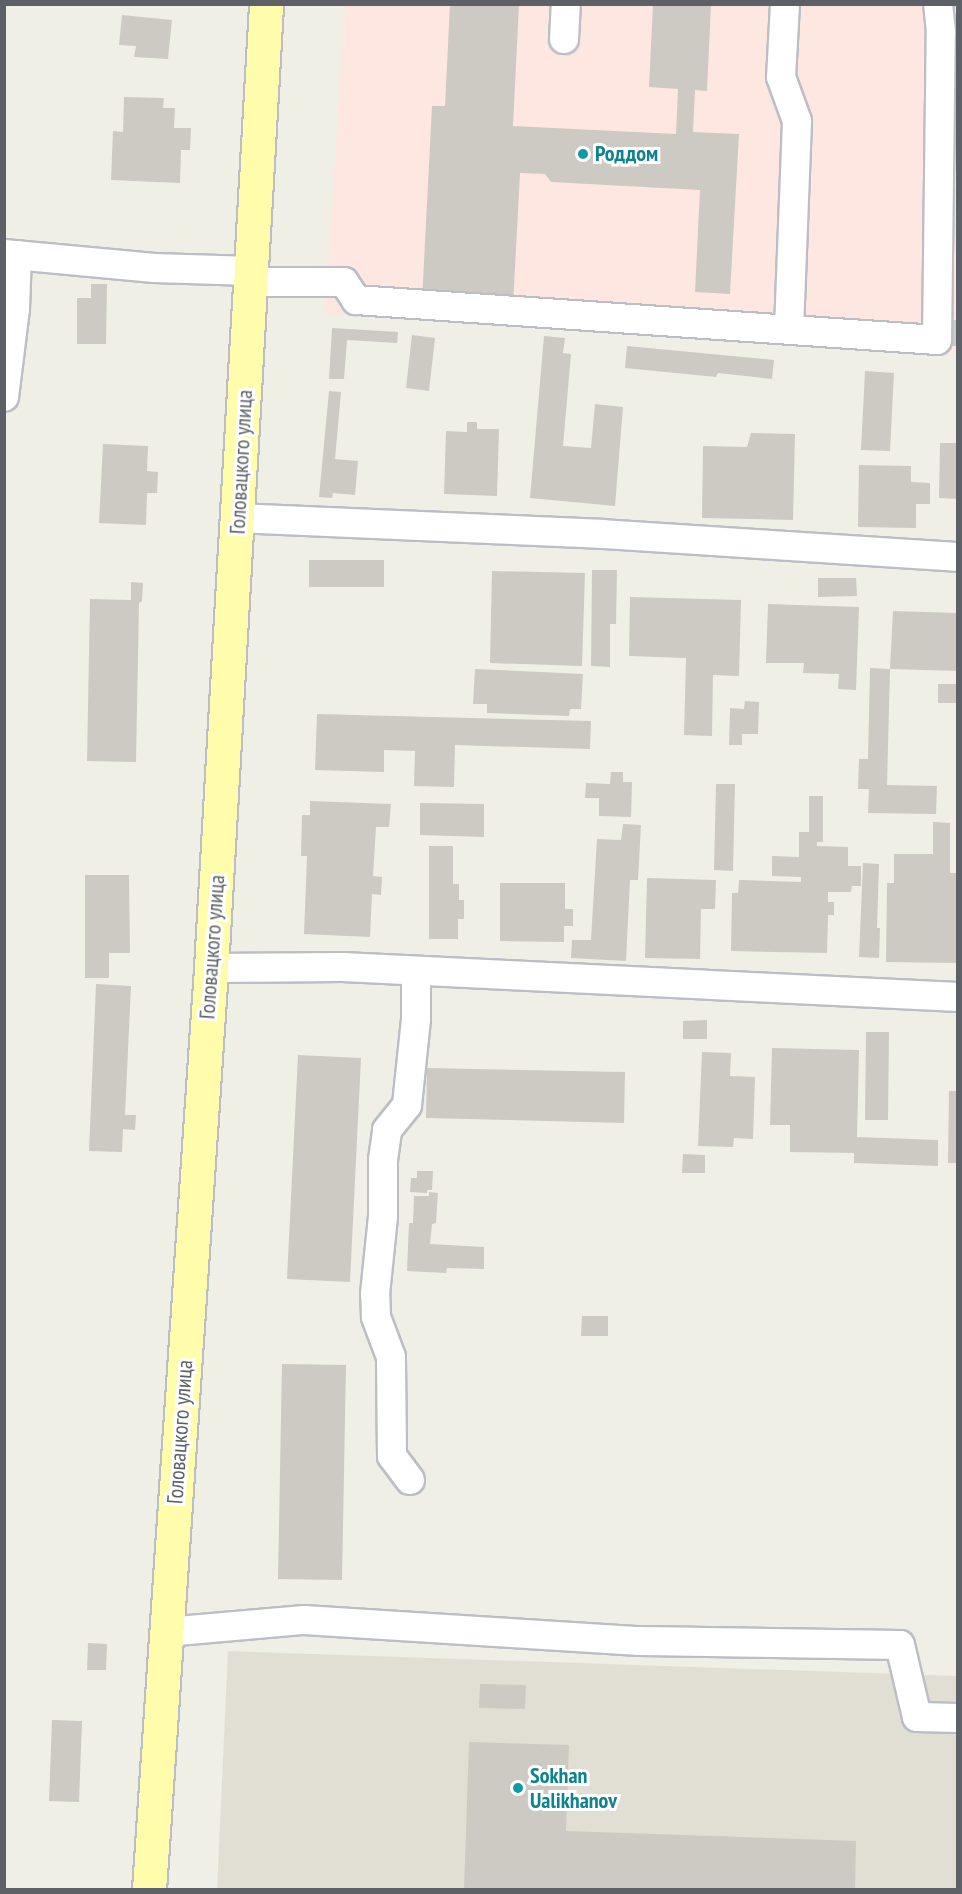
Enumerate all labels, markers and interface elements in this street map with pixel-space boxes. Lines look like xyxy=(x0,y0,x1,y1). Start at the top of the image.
place label: Роддом xyxy=(595,141,658,167)
marker: Роддом xyxy=(576,147,590,161)
street label: Головацкого улица xyxy=(224,389,258,535)
street label: Головацкого улица xyxy=(194,874,230,1020)
street label: Головацкого улица xyxy=(162,1359,198,1505)
place label: Sokhan Ualikhanov xyxy=(530,1762,617,1814)
marker: Sokhan Ualikhanov xyxy=(511,1781,525,1795)

